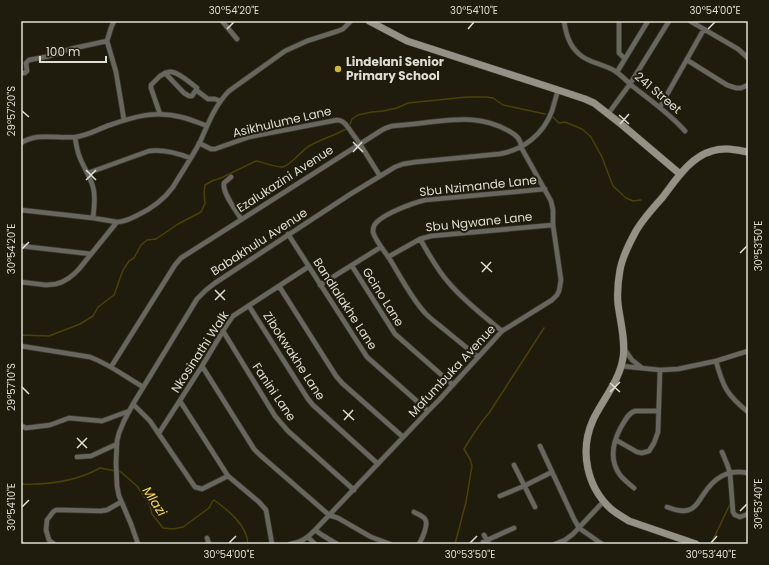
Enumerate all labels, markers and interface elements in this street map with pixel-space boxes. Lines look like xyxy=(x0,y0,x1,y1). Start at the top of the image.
text: 30°54'20"E xyxy=(209,3,259,18)
text: 30°54'10"E xyxy=(450,3,498,18)
text: 30°54'00"E xyxy=(689,3,741,18)
scale bar xyxy=(40,38,106,64)
text: 100 m xyxy=(46,43,80,60)
place label: Lindelani Senior Primary School xyxy=(346,53,444,84)
marker: Lindelani Senior Primary School xyxy=(333,64,343,74)
street label: 241 Street xyxy=(631,68,685,117)
text: 29°57'20"S xyxy=(4,86,19,136)
street label: Asikhulume Lane xyxy=(231,102,333,141)
street label: Ezalukazini Avenue xyxy=(233,141,336,216)
street label: Sbu Nzimande Lane xyxy=(418,171,538,200)
street label: Babakhulu Avenue xyxy=(207,204,310,279)
street label: Sbu Ngwane Lane xyxy=(425,207,533,236)
text: 30°53'50"E xyxy=(751,221,766,271)
text: 30°54'20"E xyxy=(4,224,19,274)
street label: Bandlalakhe Lane xyxy=(309,255,381,353)
street label: Gcino Lane xyxy=(359,264,408,329)
street label: Nkosinathi Walk xyxy=(167,307,233,396)
street label: Zibokwakhe Lane xyxy=(259,308,329,403)
street label: Mafumbuka Avenue xyxy=(404,321,499,421)
street label: Fanini Lane xyxy=(249,359,300,424)
text: 29°57'10"S xyxy=(4,363,19,411)
text: 30°53'40"E xyxy=(751,479,766,529)
text: 30°54'10"E xyxy=(4,483,19,531)
water label: Mlazi xyxy=(138,483,172,521)
text: 30°54'00"E xyxy=(203,547,255,562)
text: 30°53'50"E xyxy=(445,547,495,562)
text: 30°53'40"E xyxy=(686,547,736,562)

